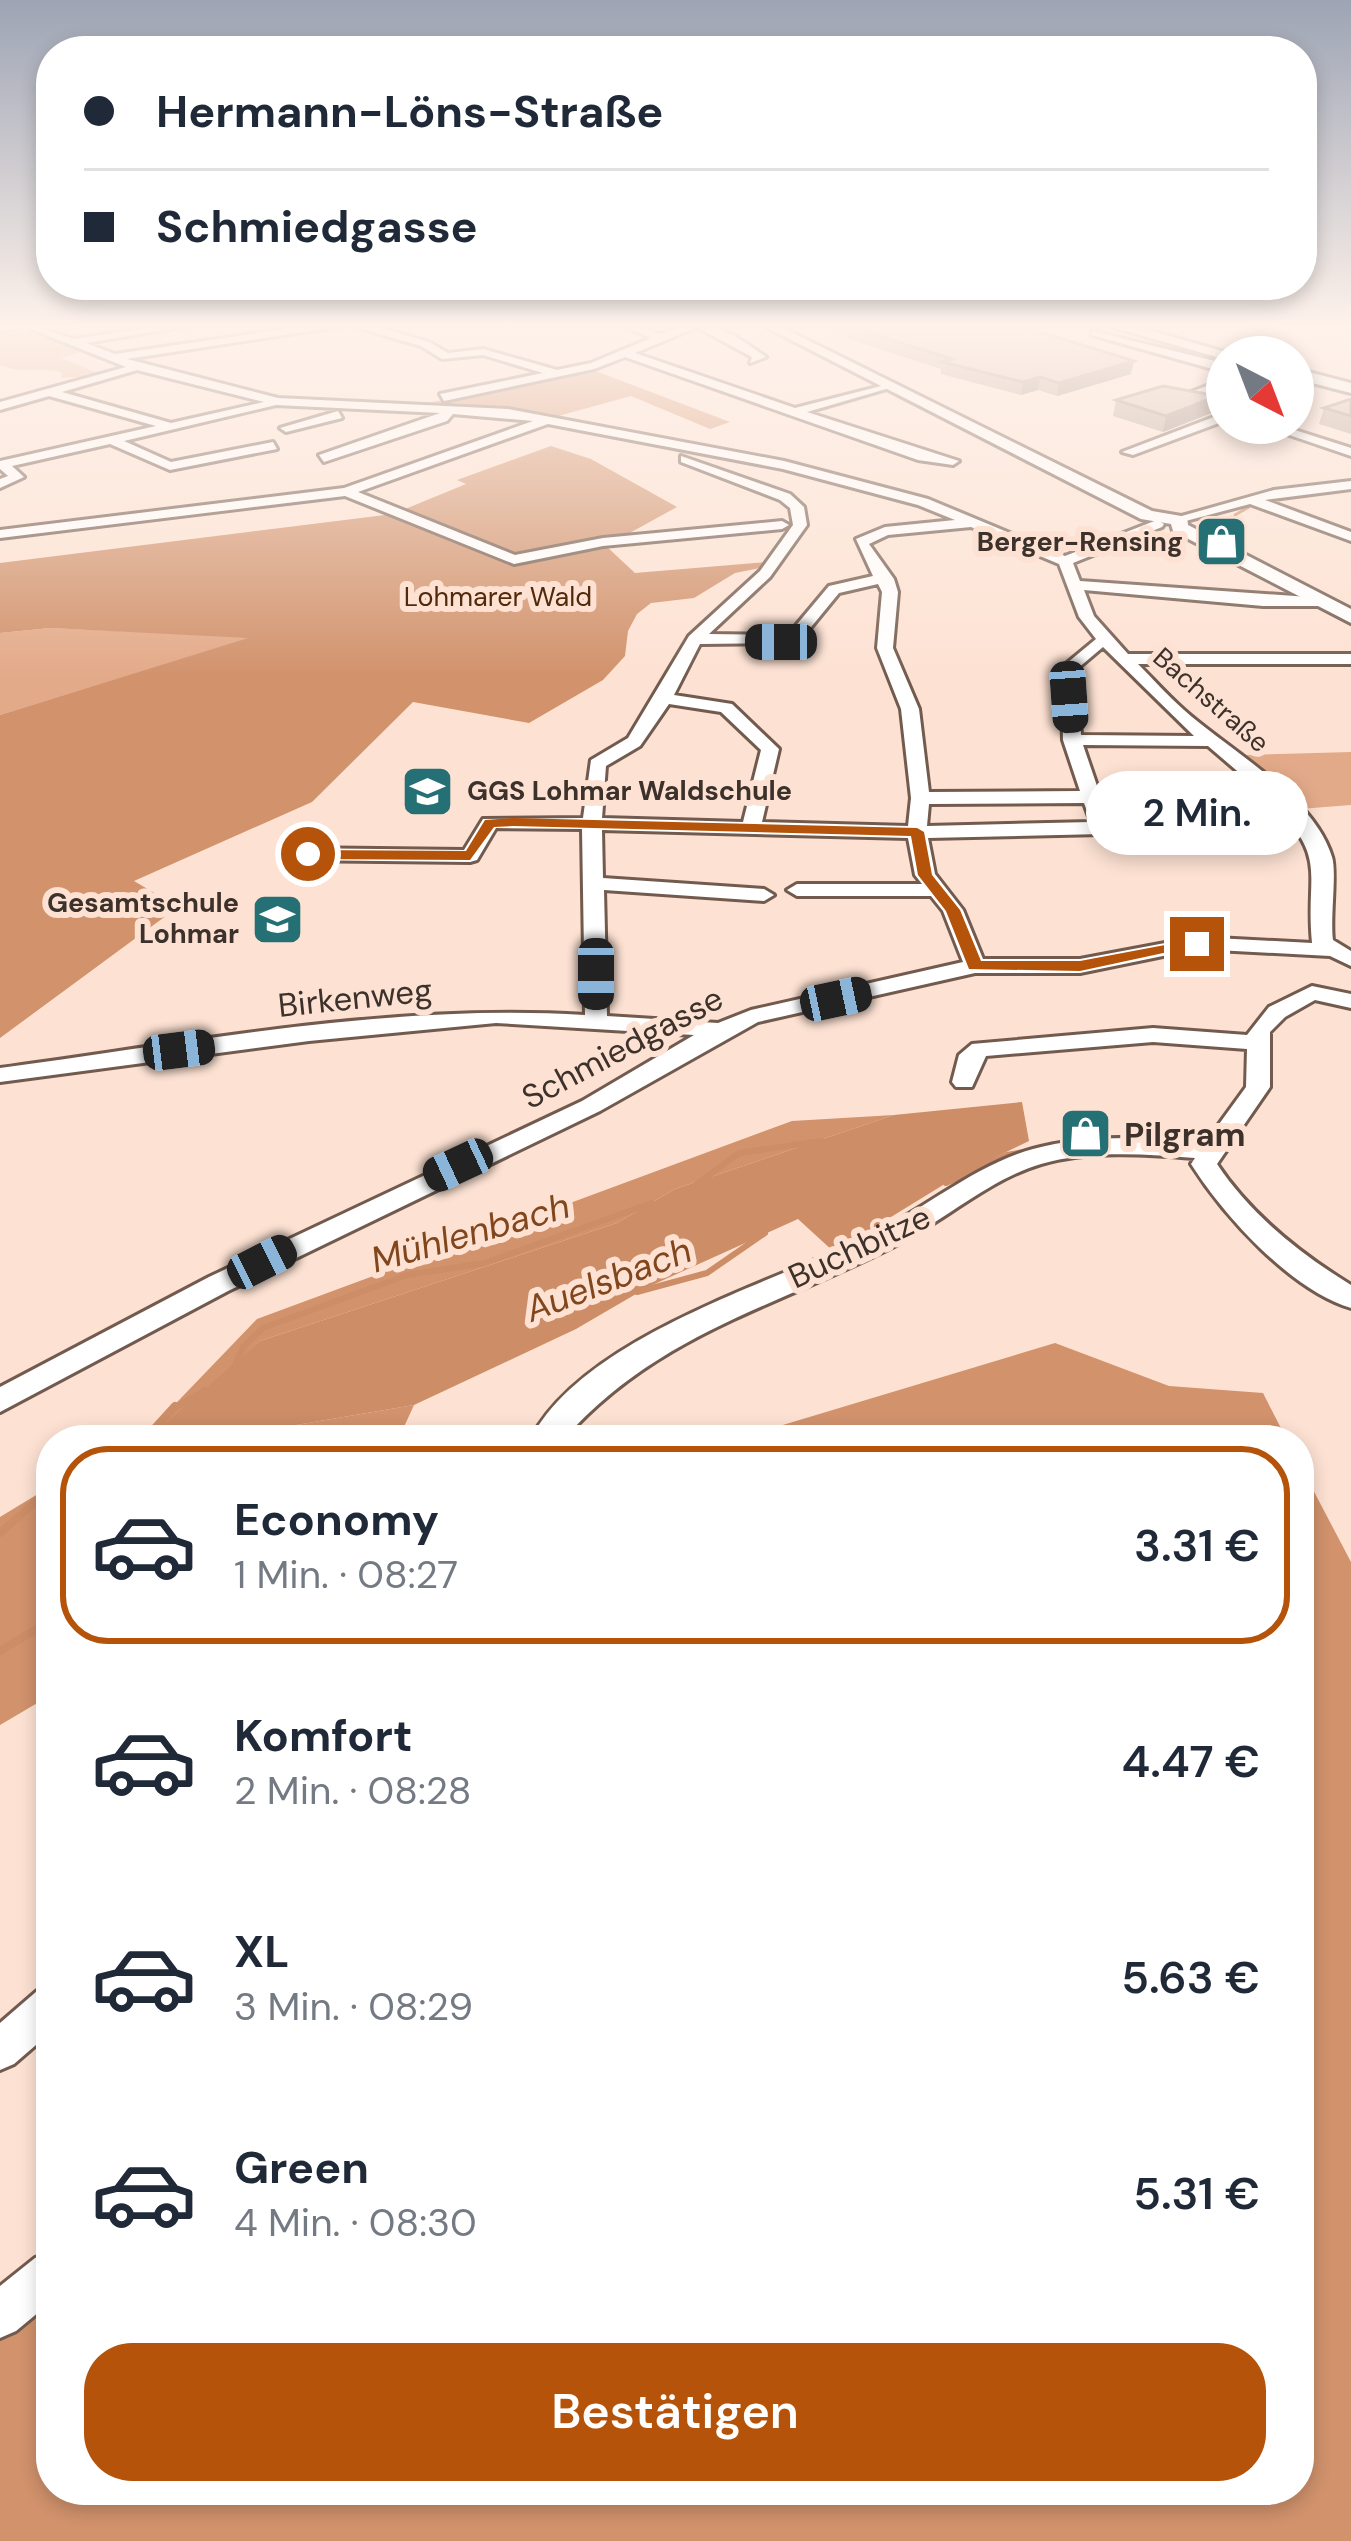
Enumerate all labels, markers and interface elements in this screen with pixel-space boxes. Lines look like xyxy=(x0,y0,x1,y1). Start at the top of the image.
text: Hermann-Löns-Straße xyxy=(156,82,663,141)
text: Schmiedgasse xyxy=(156,197,478,256)
north arrow xyxy=(1206,336,1314,444)
map controls xyxy=(1206,336,1314,444)
shop icon: Berger-Rensing xyxy=(1194,514,1250,570)
place label: Berger-Rensing xyxy=(977,524,1183,559)
park label: Lohmarer Wald xyxy=(404,579,592,614)
car xyxy=(745,624,817,660)
street label: Bachstraße xyxy=(1146,640,1277,760)
car xyxy=(1049,660,1089,734)
school or university icon: GGS Lohmar Waldschule xyxy=(400,763,456,819)
callout: 2 Min. xyxy=(1086,770,1308,854)
place label: GGS Lohmar Waldschule xyxy=(467,773,792,808)
text: 2 Min. xyxy=(1142,787,1252,838)
route start xyxy=(281,827,335,881)
place label: Gesamtschule Lohmar xyxy=(47,885,239,951)
school or university icon: Gesamtschule Lohmar xyxy=(250,891,306,947)
route end xyxy=(1170,917,1224,971)
car xyxy=(578,938,614,1010)
street label: Birkenweg xyxy=(276,968,434,1027)
car xyxy=(797,974,875,1024)
street label: Schmiedgasse xyxy=(514,976,730,1119)
car xyxy=(141,1028,217,1072)
shop icon: Pilgram xyxy=(1057,1106,1113,1162)
place label: Pilgram xyxy=(1124,1113,1246,1156)
car xyxy=(418,1133,498,1197)
water label: Mühlenbach xyxy=(365,1182,575,1283)
street label: Buchbitze xyxy=(781,1195,937,1298)
water label: Auelsbach xyxy=(517,1226,698,1333)
car xyxy=(222,1230,302,1294)
text: Economy xyxy=(234,1490,439,1549)
icon: car xyxy=(90,1491,198,1599)
text: 3.31 € xyxy=(1134,1516,1260,1575)
text: 1 Min. · 08:27 xyxy=(234,1549,458,1600)
text: Komfort xyxy=(234,1706,412,1765)
icon: car xyxy=(90,1707,198,1815)
text: 4.47 € xyxy=(1122,1732,1260,1791)
text: 2 Min. · 08:28 xyxy=(234,1765,471,1816)
text: XL xyxy=(234,1922,289,1981)
icon: car xyxy=(90,1923,198,2031)
text: 5.63 € xyxy=(1121,1948,1260,2007)
text: 3 Min. · 08:29 xyxy=(234,1981,473,2032)
text: Green xyxy=(234,2138,369,2197)
icon: car xyxy=(90,2139,198,2247)
text: 5.31 € xyxy=(1133,2164,1260,2223)
text: 4 Min. · 08:30 xyxy=(234,2197,477,2248)
button: Bestätigen xyxy=(84,2343,1266,2481)

